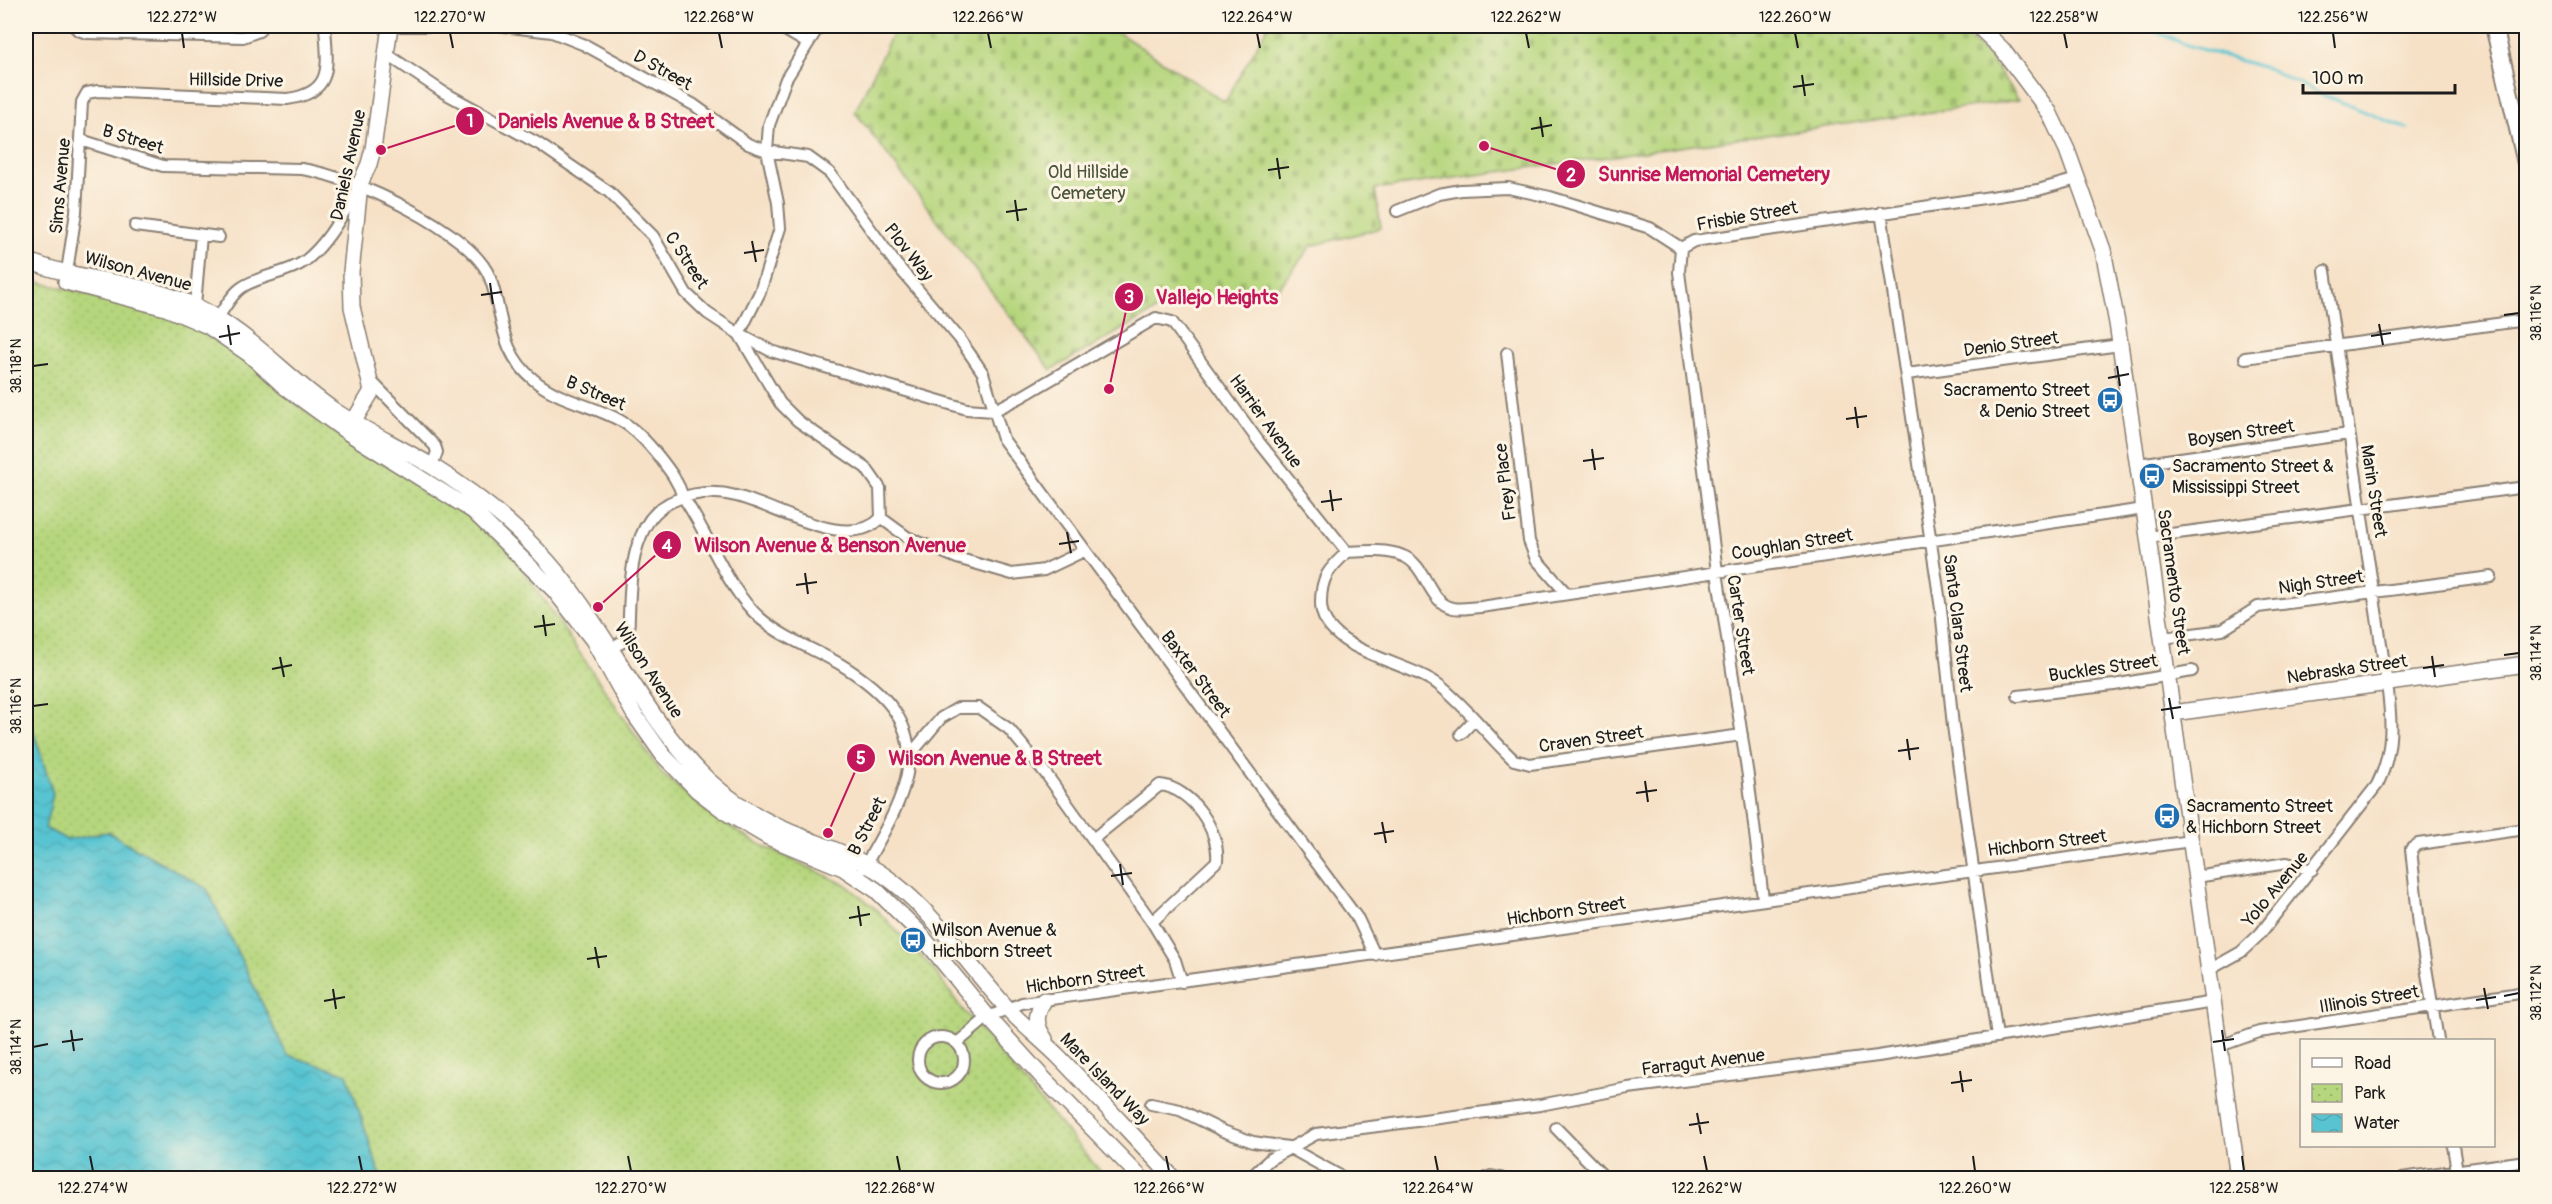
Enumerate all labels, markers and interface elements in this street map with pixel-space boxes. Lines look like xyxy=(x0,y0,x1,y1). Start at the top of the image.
text: 122.272°W xyxy=(147,8,217,27)
text: 122.270°W xyxy=(414,8,486,27)
text: 122.268°W xyxy=(684,8,754,27)
text: 122.266°W xyxy=(952,8,1024,27)
text: 122.264°W xyxy=(1221,8,1293,27)
text: 122.262°W xyxy=(1491,8,1562,27)
text: 122.260°W xyxy=(1759,8,1832,27)
text: 122.258°W xyxy=(2029,8,2099,27)
text: 122.256°W xyxy=(2298,8,2368,27)
street label: D Street xyxy=(629,45,697,96)
scale bar xyxy=(2303,57,2454,95)
text: 100 m xyxy=(2312,67,2364,90)
street label: Hillside Drive xyxy=(188,68,284,93)
callout: Daniels Avenue & B Street xyxy=(455,102,726,140)
street label: Daniels Avenue xyxy=(325,107,372,223)
text: Daniels Avenue & B Street xyxy=(498,109,715,134)
text: 1 xyxy=(466,110,474,133)
street label: B Street xyxy=(99,119,167,160)
street label: Sims Avenue xyxy=(45,137,76,235)
callout: Sunrise Memorial Cemetery xyxy=(1556,155,1842,193)
park label: Old Hillside Cemetery xyxy=(1048,161,1128,205)
text: Sunrise Memorial Cemetery xyxy=(1598,162,1830,187)
text: 2 xyxy=(1566,164,1576,187)
street label: Frisbie Street xyxy=(1695,196,1800,237)
street label: Plov Way xyxy=(879,219,939,286)
street label: C Street xyxy=(660,227,714,294)
street label: Wilson Avenue xyxy=(82,246,194,297)
callout: Vallejo Heights xyxy=(1114,278,1290,316)
text: Vallejo Heights xyxy=(1156,285,1278,310)
text: 38.116°N xyxy=(2527,285,2546,341)
text: 3 xyxy=(1124,286,1134,309)
street label: Denio Street xyxy=(1962,326,2061,363)
text: 38.118°N xyxy=(7,338,26,394)
street label: Harrier Avenue xyxy=(1224,370,1307,473)
street label: B Street xyxy=(562,371,630,417)
place label: Sacramento Street & Denio Street xyxy=(1943,379,2091,423)
bus stop icon: Sacramento Street & Denio Street xyxy=(2095,385,2125,415)
street label: Boysen Street xyxy=(2186,415,2296,452)
street label: Frey Place xyxy=(1489,442,1522,522)
street label: Marin Street xyxy=(2355,443,2392,540)
place label: Sacramento Street & Mississippi Street xyxy=(2172,455,2334,499)
bus stop icon: Sacramento Street & Mississippi Street xyxy=(2137,461,2167,491)
street label: Sacramento Street xyxy=(2152,508,2195,657)
street label: Coughlan Street xyxy=(1730,523,1855,565)
callout: Wilson Avenue & Benson Avenue xyxy=(652,526,977,564)
text: Wilson Avenue & Benson Avenue xyxy=(694,533,967,558)
text: 4 xyxy=(662,535,673,558)
street label: Santa Clara Street xyxy=(1938,553,1977,694)
street label: Nigh Street xyxy=(2277,565,2366,600)
street label: Carter Street xyxy=(1721,573,1760,678)
street label: Wilson Avenue xyxy=(609,618,688,723)
text: 38.114°N xyxy=(2527,625,2546,681)
street label: Baxter Street xyxy=(1155,626,1236,723)
street label: Buckles Street xyxy=(2047,649,2160,688)
street label: Nebraska Street xyxy=(2285,650,2409,689)
text: 38.116°N xyxy=(7,678,26,734)
street label: Craven Street xyxy=(1537,721,1646,758)
callout: Wilson Avenue & B Street xyxy=(846,739,1114,777)
text: Wilson Avenue & B Street xyxy=(888,746,1102,771)
text: 5 xyxy=(856,747,866,770)
street label: B Street xyxy=(843,792,892,859)
place label: Sacramento Street & Hichborn Street xyxy=(2186,795,2334,839)
bus stop icon: Sacramento Street & Hichborn Street xyxy=(2152,801,2182,831)
street label: Hichborn Street xyxy=(1986,825,2109,862)
street label: Yolo Avenue xyxy=(2236,847,2314,933)
street label: Hichborn Street xyxy=(1505,892,1628,931)
place label: Wilson Avenue & Hichborn Street xyxy=(932,919,1057,963)
bus stop icon: Wilson Avenue & Hichborn Street xyxy=(898,925,928,955)
street label: Hichborn Street xyxy=(1024,960,1147,999)
text: 38.112°N xyxy=(2527,965,2546,1021)
street label: Illinois Street xyxy=(2317,980,2421,1019)
text: 38.114°N xyxy=(7,1019,26,1075)
street label: Mare Island Way xyxy=(1055,1028,1155,1131)
legend xyxy=(2300,1039,2495,1147)
street label: Farragut Avenue xyxy=(1640,1044,1766,1081)
text: Road xyxy=(2354,1052,2391,1075)
text: Park xyxy=(2354,1082,2386,1105)
text: Water xyxy=(2354,1112,2400,1135)
text: 122.274°W xyxy=(58,1179,128,1198)
text: 122.272°W xyxy=(327,1179,397,1198)
text: 122.270°W xyxy=(595,1179,667,1198)
text: 122.268°W xyxy=(865,1179,935,1198)
text: 122.266°W xyxy=(1133,1179,1205,1198)
text: 122.264°W xyxy=(1402,1179,1474,1198)
text: 122.262°W xyxy=(1672,1179,1743,1198)
text: 122.260°W xyxy=(1939,1179,2012,1198)
text: 122.258°W xyxy=(2209,1179,2279,1198)

